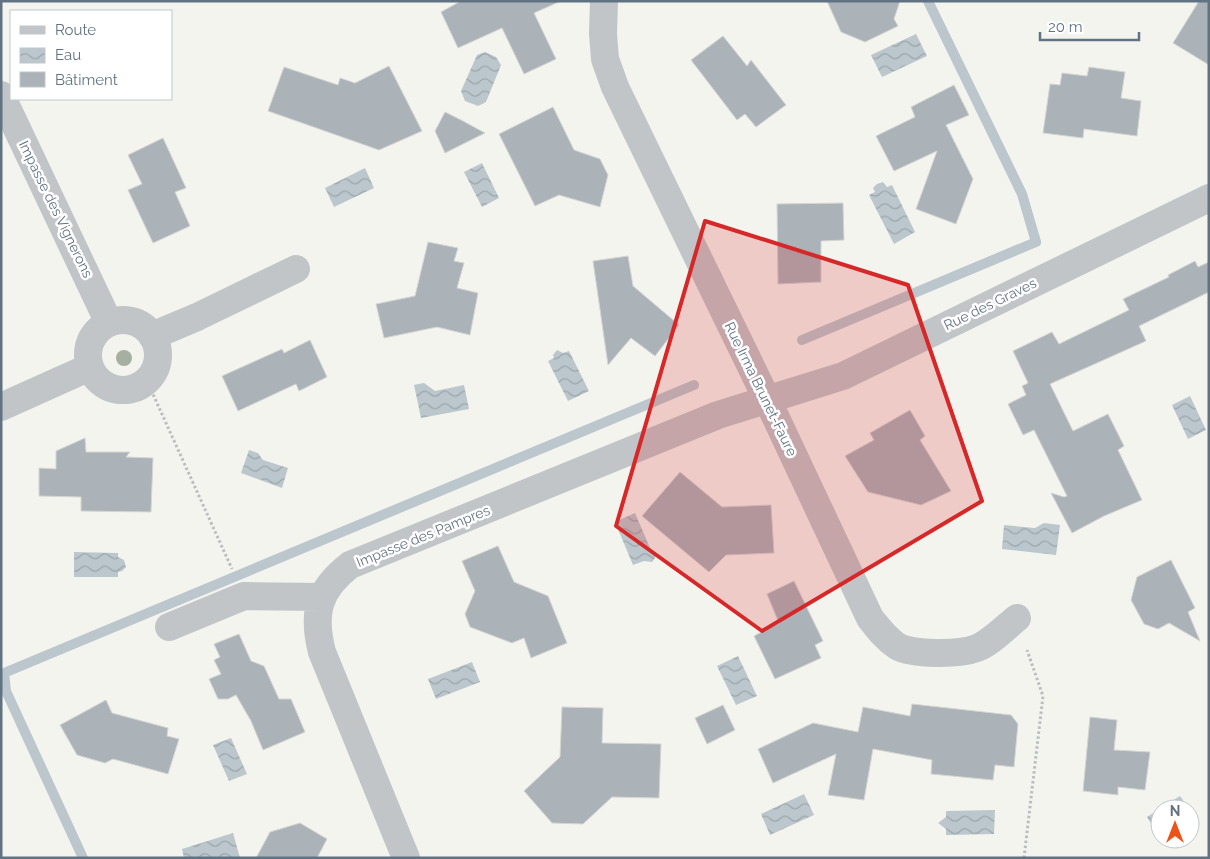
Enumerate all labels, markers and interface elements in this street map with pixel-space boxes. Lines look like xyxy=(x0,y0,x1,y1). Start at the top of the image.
legend xyxy=(10,10,172,100)
scale bar xyxy=(1040,10,1139,42)
text: 20 m xyxy=(1048,18,1083,36)
text: Route xyxy=(55,21,96,39)
text: Eau xyxy=(55,46,81,64)
text: Bâtiment xyxy=(55,71,118,89)
street label: Impasse des Vignerons xyxy=(16,138,96,280)
street label: Rue des Graves xyxy=(941,275,1039,333)
street label: Rue Irma Brunet-Faure xyxy=(722,319,800,459)
street label: Impasse des Pampres xyxy=(354,502,492,570)
north arrow xyxy=(1150,799,1200,849)
text: N xyxy=(1170,803,1180,819)

